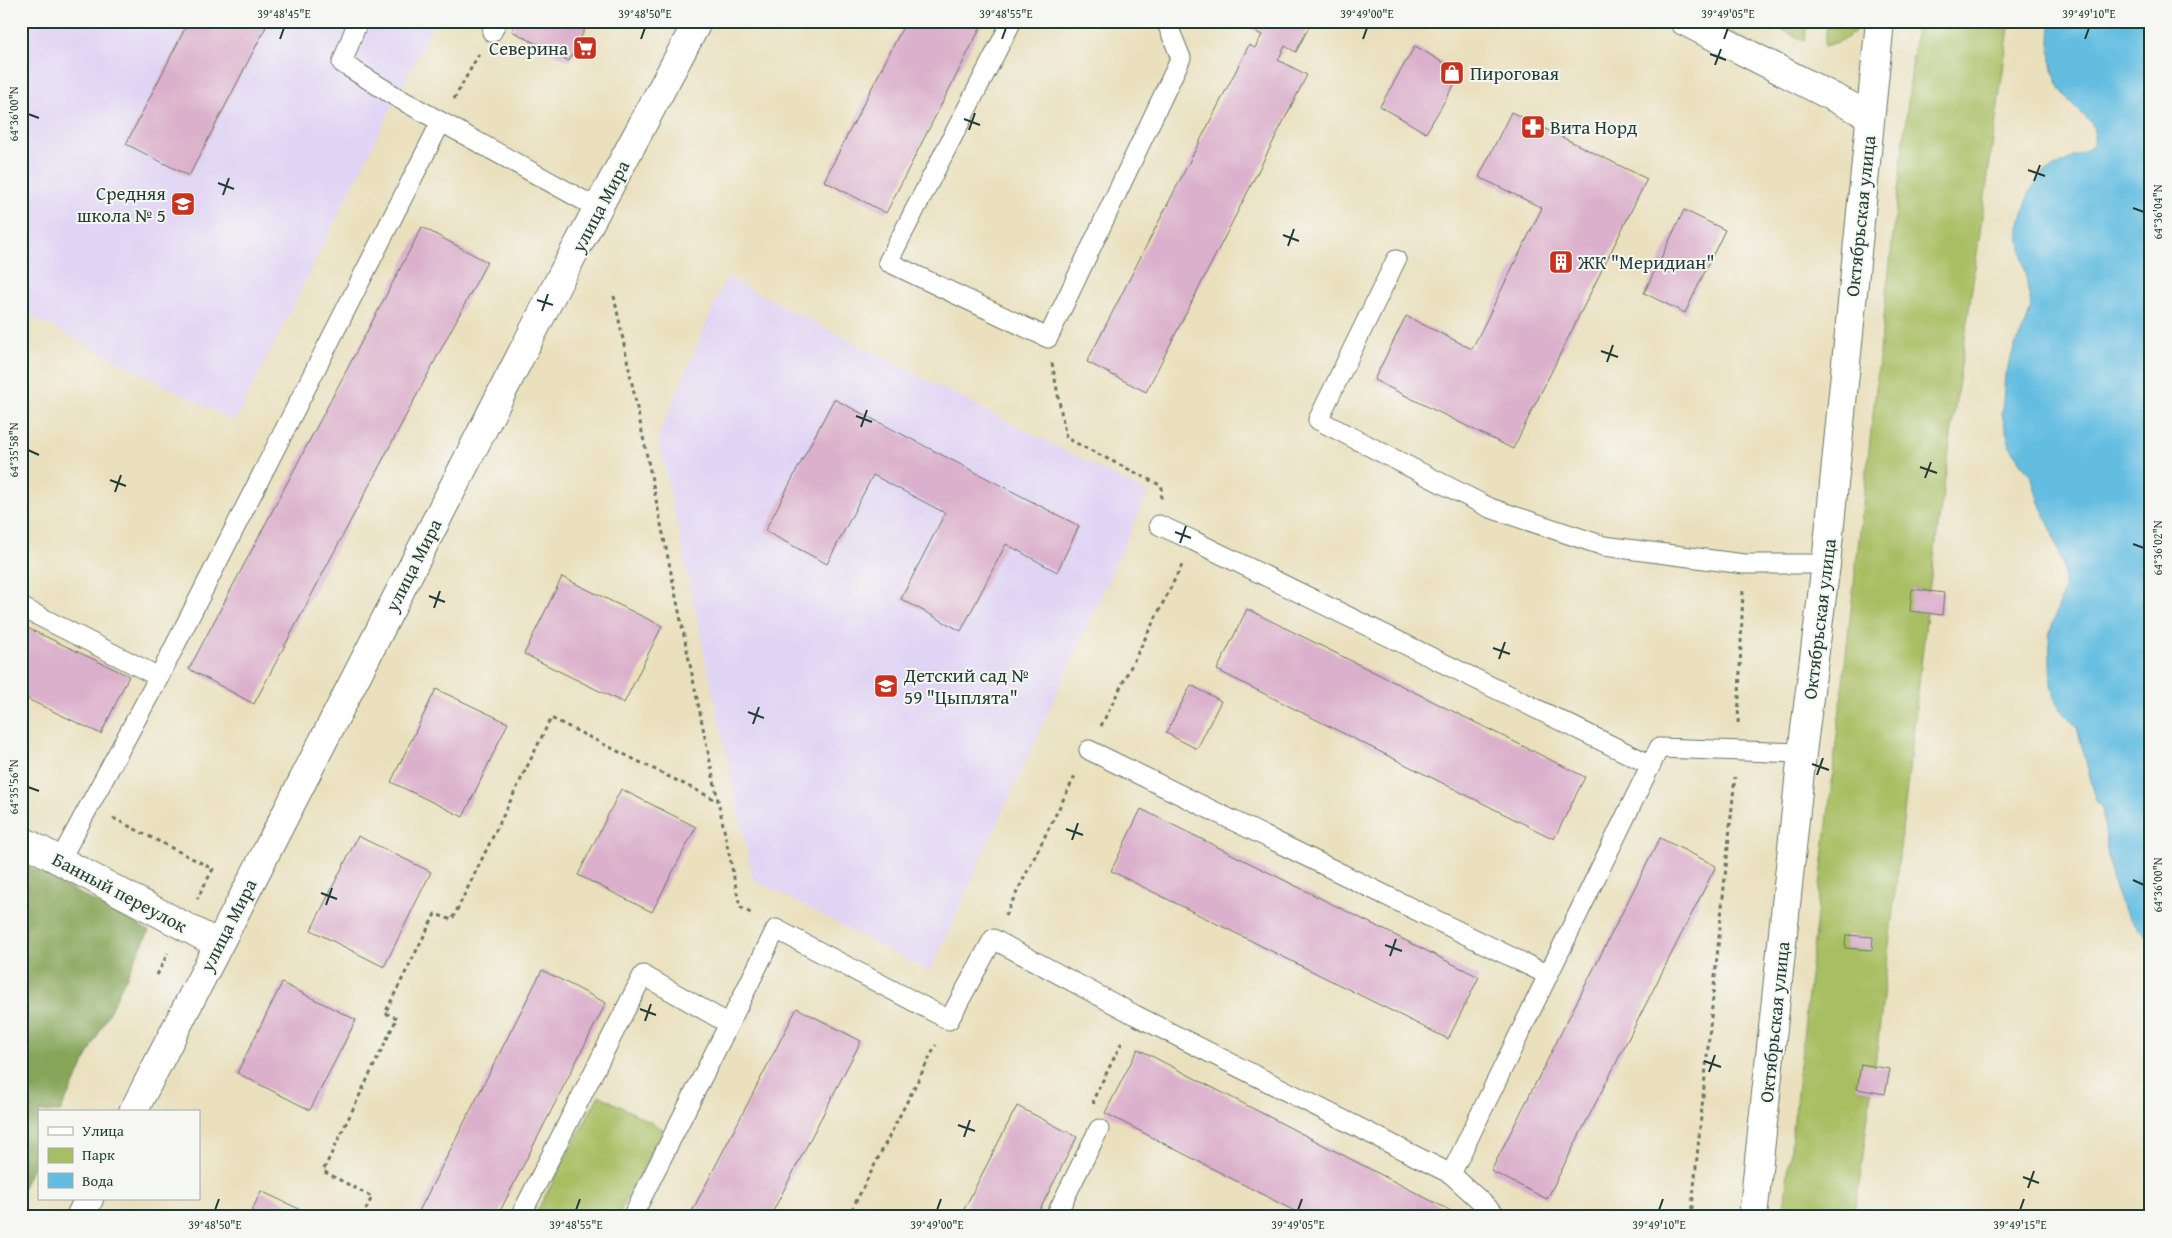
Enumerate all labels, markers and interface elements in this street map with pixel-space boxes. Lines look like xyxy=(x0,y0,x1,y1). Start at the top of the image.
text: 39°48'45"E xyxy=(257,5,311,22)
text: 39°48'50"E xyxy=(618,5,672,22)
text: 39°48'55"E xyxy=(979,5,1033,22)
text: 39°49'00"E xyxy=(1340,5,1394,22)
text: 39°49'05"E xyxy=(1701,5,1755,22)
text: 39°49'10"E xyxy=(2062,5,2116,22)
place label: Северина xyxy=(489,34,568,62)
supermarket icon: Северина xyxy=(572,35,598,61)
place label: Пироговая xyxy=(1470,59,1560,87)
shop icon: Пироговая xyxy=(1439,60,1465,86)
text: 64°36'00"N xyxy=(5,86,22,142)
place label: Вита Норд xyxy=(1550,113,1637,141)
pharmacy icon: Вита Норд xyxy=(1520,114,1546,140)
street label: Октябрьская улица xyxy=(1838,134,1882,298)
street label: улица Мира xyxy=(563,155,636,258)
place label: Средняя школа № 5 xyxy=(77,179,166,229)
text: 64°36'04"N xyxy=(2149,184,2166,240)
school or university icon: Средняя школа № 5 xyxy=(170,191,196,217)
place label: ЖК "Меридиан" xyxy=(1577,248,1715,276)
building icon: ЖК "Меридиан" xyxy=(1548,249,1574,275)
text: 64°35'58"N xyxy=(5,422,22,478)
street label: улица Мира xyxy=(377,514,448,617)
text: 64°36'02"N xyxy=(2149,520,2166,576)
street label: Октябрьская улица xyxy=(1795,537,1843,701)
place label: Детский сад № 59 "Цыплята" xyxy=(903,661,1029,711)
school or university icon: Детский сад № 59 "Цыплята" xyxy=(873,673,899,699)
text: 64°35'56"N xyxy=(5,759,22,815)
street label: Банный переулок xyxy=(48,845,192,939)
text: 64°36'00"N xyxy=(2149,857,2166,913)
street label: улица Мира xyxy=(192,874,263,977)
street label: Октябрьская улица xyxy=(1752,940,1796,1104)
legend xyxy=(38,1110,200,1200)
text: Улица xyxy=(82,1120,125,1141)
text: Парк xyxy=(82,1144,115,1165)
text: Вода xyxy=(82,1170,114,1191)
text: 39°48'50"E xyxy=(188,1216,242,1233)
text: 39°48'55"E xyxy=(549,1216,603,1233)
text: 39°49'00"E xyxy=(910,1216,964,1233)
text: 39°49'05"E xyxy=(1271,1216,1325,1233)
text: 39°49'10"E xyxy=(1632,1216,1686,1233)
text: 39°49'15"E xyxy=(1993,1216,2047,1233)

